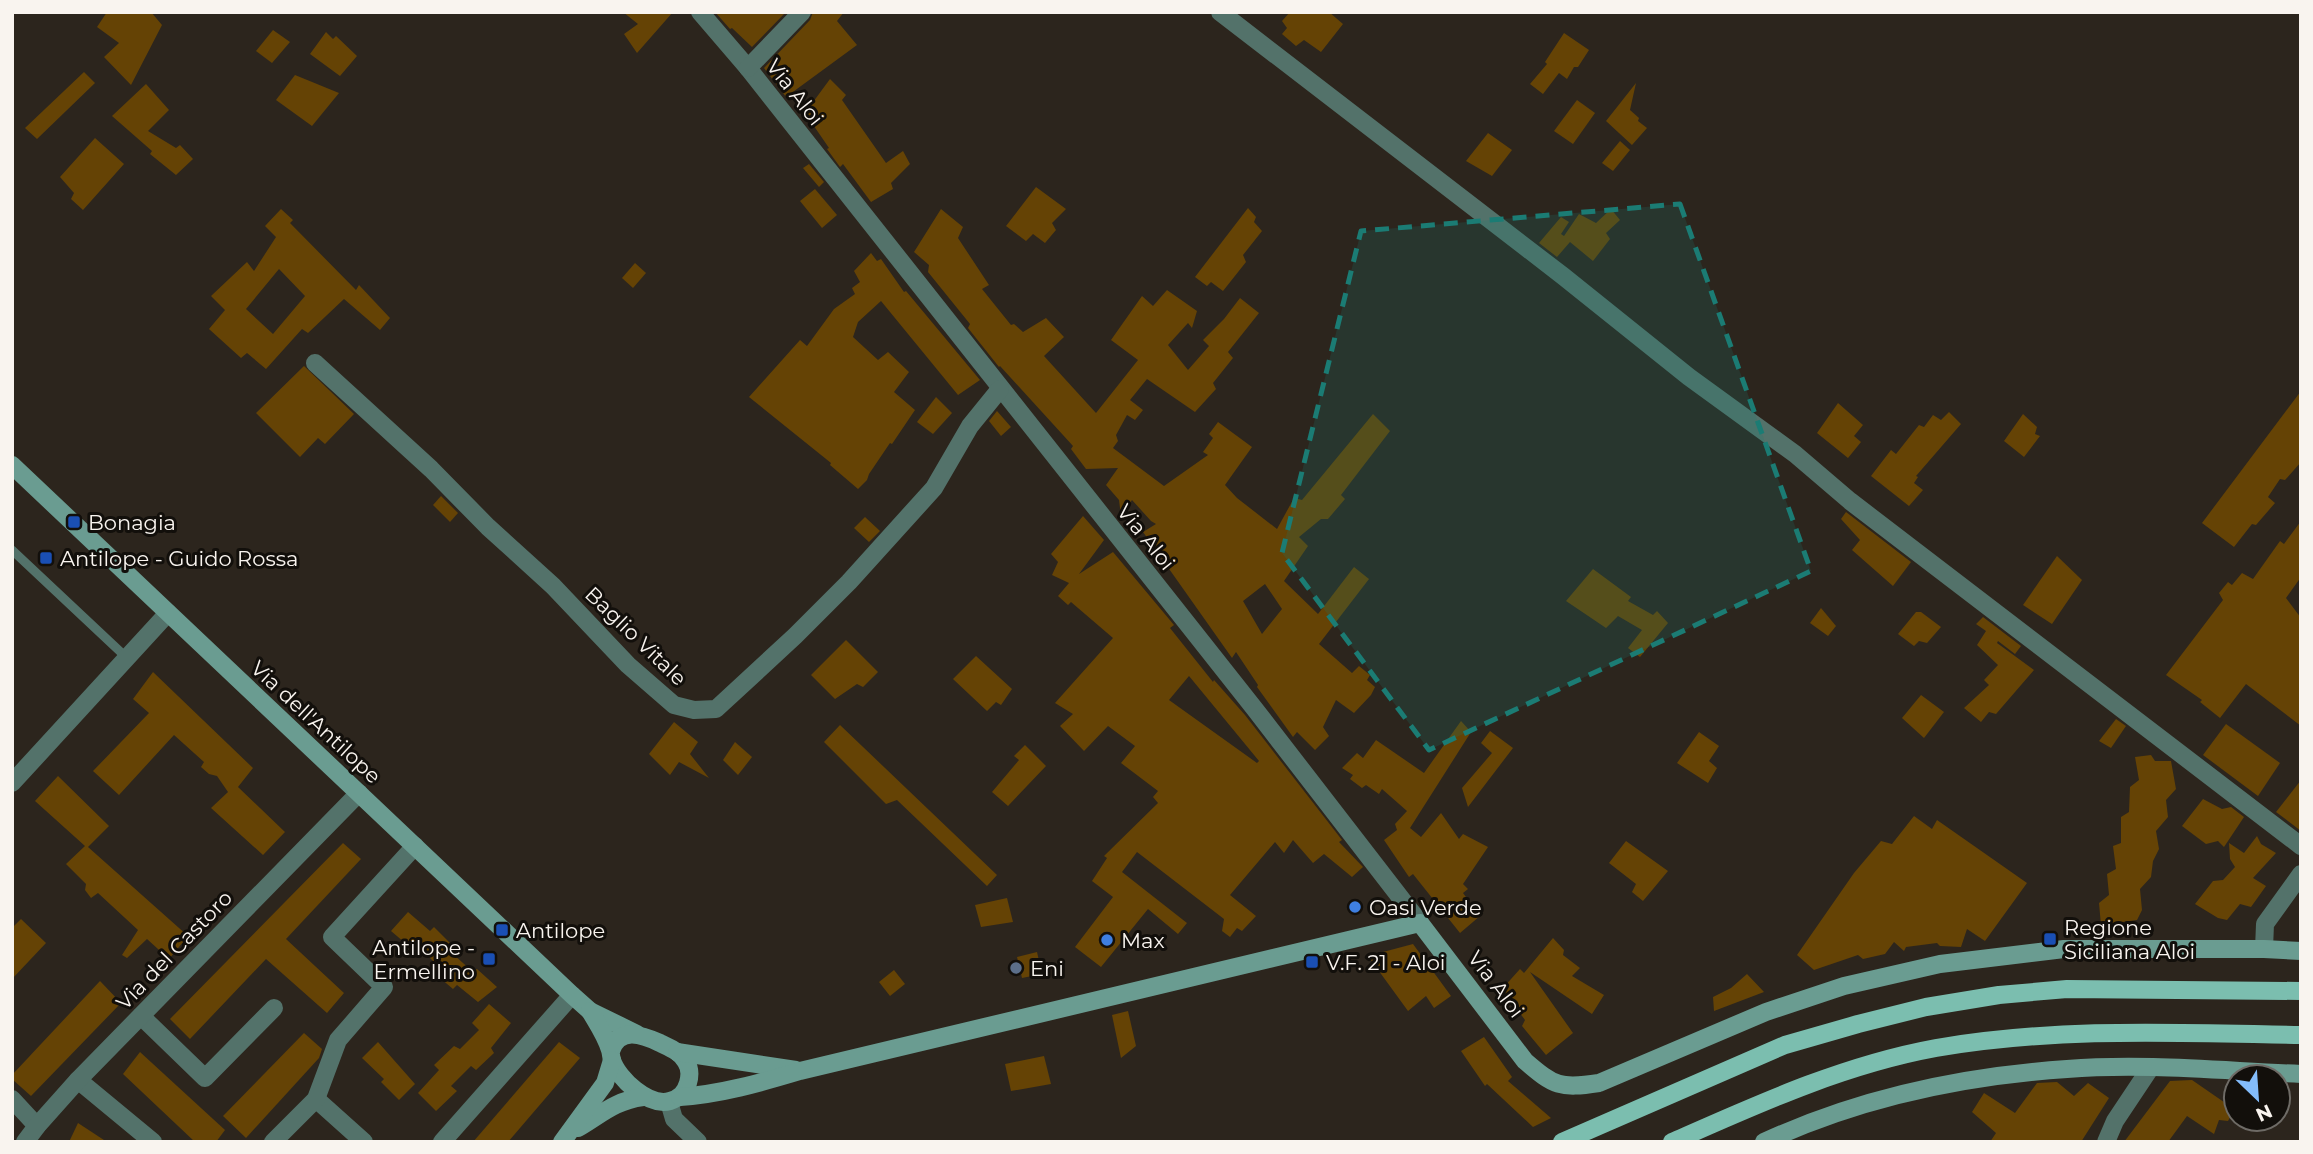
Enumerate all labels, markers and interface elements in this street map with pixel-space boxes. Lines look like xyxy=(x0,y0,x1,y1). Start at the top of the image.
street label: Via Aloi xyxy=(761,54,829,130)
street label: Via Aloi xyxy=(1112,499,1180,575)
place label: Bonagia xyxy=(88,510,176,535)
marker: Bonagia xyxy=(66,514,82,530)
place label: Antilope - Guido Rossa xyxy=(60,546,298,571)
marker: Antilope - Guido Rossa xyxy=(38,550,54,566)
street label: Baglio Vitale xyxy=(580,581,692,691)
street label: Via dell'Antilope xyxy=(246,655,386,789)
street label: Via del Castoro xyxy=(111,885,237,1015)
place label: Oasi Verde xyxy=(1369,895,1482,920)
marker: Oasi Verde xyxy=(1347,899,1363,915)
place label: Regione Siciliana Aloi xyxy=(2064,915,2195,964)
place label: Antilope xyxy=(516,918,605,943)
marker: Antilope xyxy=(494,922,510,938)
place label: Max xyxy=(1121,928,1165,953)
marker: Regione Siciliana Aloi xyxy=(2042,931,2058,947)
marker: Max xyxy=(1099,932,1115,948)
place label: Antilope - Ermellino xyxy=(372,935,475,984)
street label: Via Aloi xyxy=(1463,946,1529,1022)
place label: V.F. 21 - Aloi xyxy=(1326,950,1445,975)
marker: Antilope - Ermellino xyxy=(481,951,497,967)
marker: V.F. 21 - Aloi xyxy=(1304,954,1320,970)
place label: Eni xyxy=(1030,956,1064,981)
marker: Eni xyxy=(1008,960,1024,976)
north arrow xyxy=(2222,1063,2292,1133)
text: N xyxy=(2252,1099,2276,1127)

